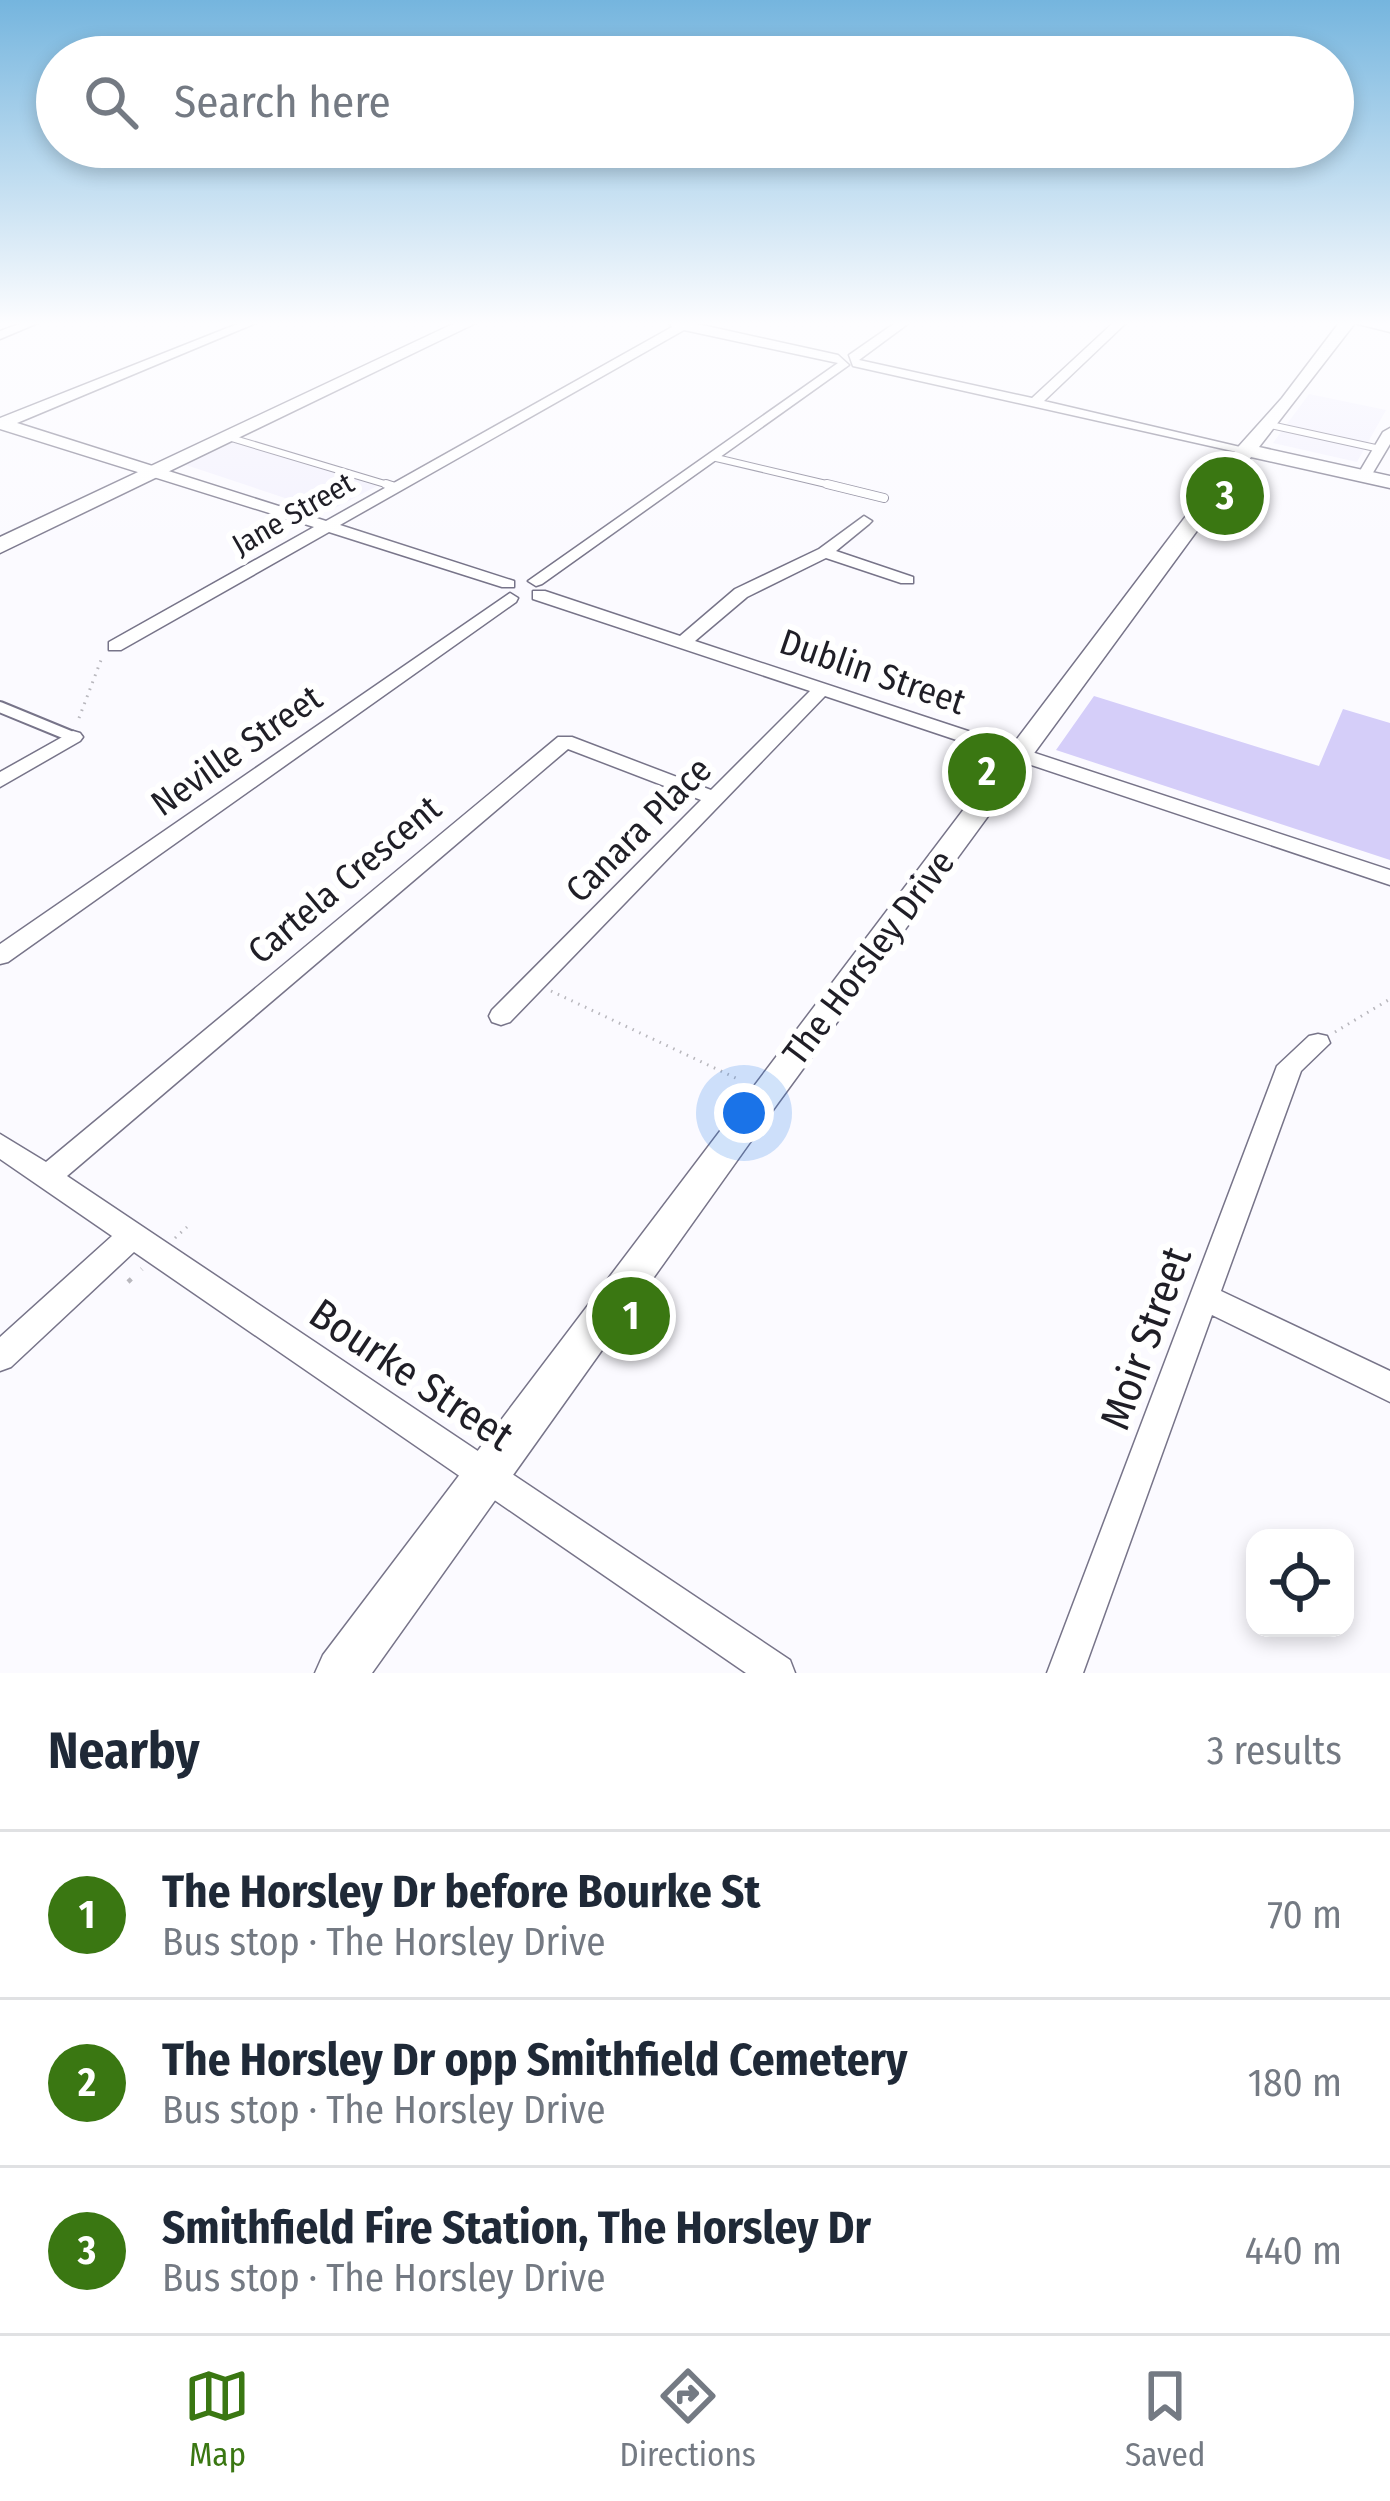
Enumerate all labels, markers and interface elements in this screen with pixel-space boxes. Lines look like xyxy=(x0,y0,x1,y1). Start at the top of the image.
search box xyxy=(36,36,1354,168)
icon: search xyxy=(78,69,144,135)
text: Search here xyxy=(174,75,391,129)
pin: 3 xyxy=(1186,451,1264,541)
street label: Jane Street xyxy=(226,465,360,563)
street label: Dublin Street xyxy=(774,620,971,724)
street label: Neville Street xyxy=(143,676,331,826)
pin: 2 xyxy=(948,727,1026,817)
street label: Canara Place xyxy=(557,748,721,912)
street label: Cartela Crescent xyxy=(239,786,450,973)
street label: The Horsley Drive xyxy=(774,841,964,1074)
your location xyxy=(714,1083,774,1143)
street label: Moir Street xyxy=(1090,1240,1202,1436)
pin: 1 xyxy=(592,1271,670,1361)
street label: Bourke Street xyxy=(300,1288,523,1461)
map controls xyxy=(1246,1529,1354,1637)
button: locate xyxy=(1246,1529,1354,1637)
text: Nearby xyxy=(48,1720,200,1782)
text: 3 results xyxy=(1207,1728,1342,1774)
text: The Horsley Dr before Bourke St xyxy=(162,1865,760,1919)
text: 1 xyxy=(79,1892,95,1938)
text: 70 m xyxy=(1267,1892,1342,1938)
text: Bus stop · The Horsley Drive xyxy=(162,1919,605,1965)
text: The Horsley Dr opp Smithfield Cemetery xyxy=(162,2033,907,2087)
text: 2 xyxy=(78,2060,96,2106)
text: 180 m xyxy=(1248,2060,1342,2106)
text: Bus stop · The Horsley Drive xyxy=(162,2087,605,2133)
text: Smithfield Fire Station, The Horsley Dr xyxy=(162,2201,871,2255)
text: 3 xyxy=(78,2228,96,2274)
text: 440 m xyxy=(1245,2228,1342,2274)
text: Bus stop · The Horsley Drive xyxy=(162,2255,605,2301)
tab: Map xyxy=(184,2363,250,2475)
tab: Directions xyxy=(619,2363,756,2475)
tab: Saved xyxy=(1125,2363,1205,2475)

